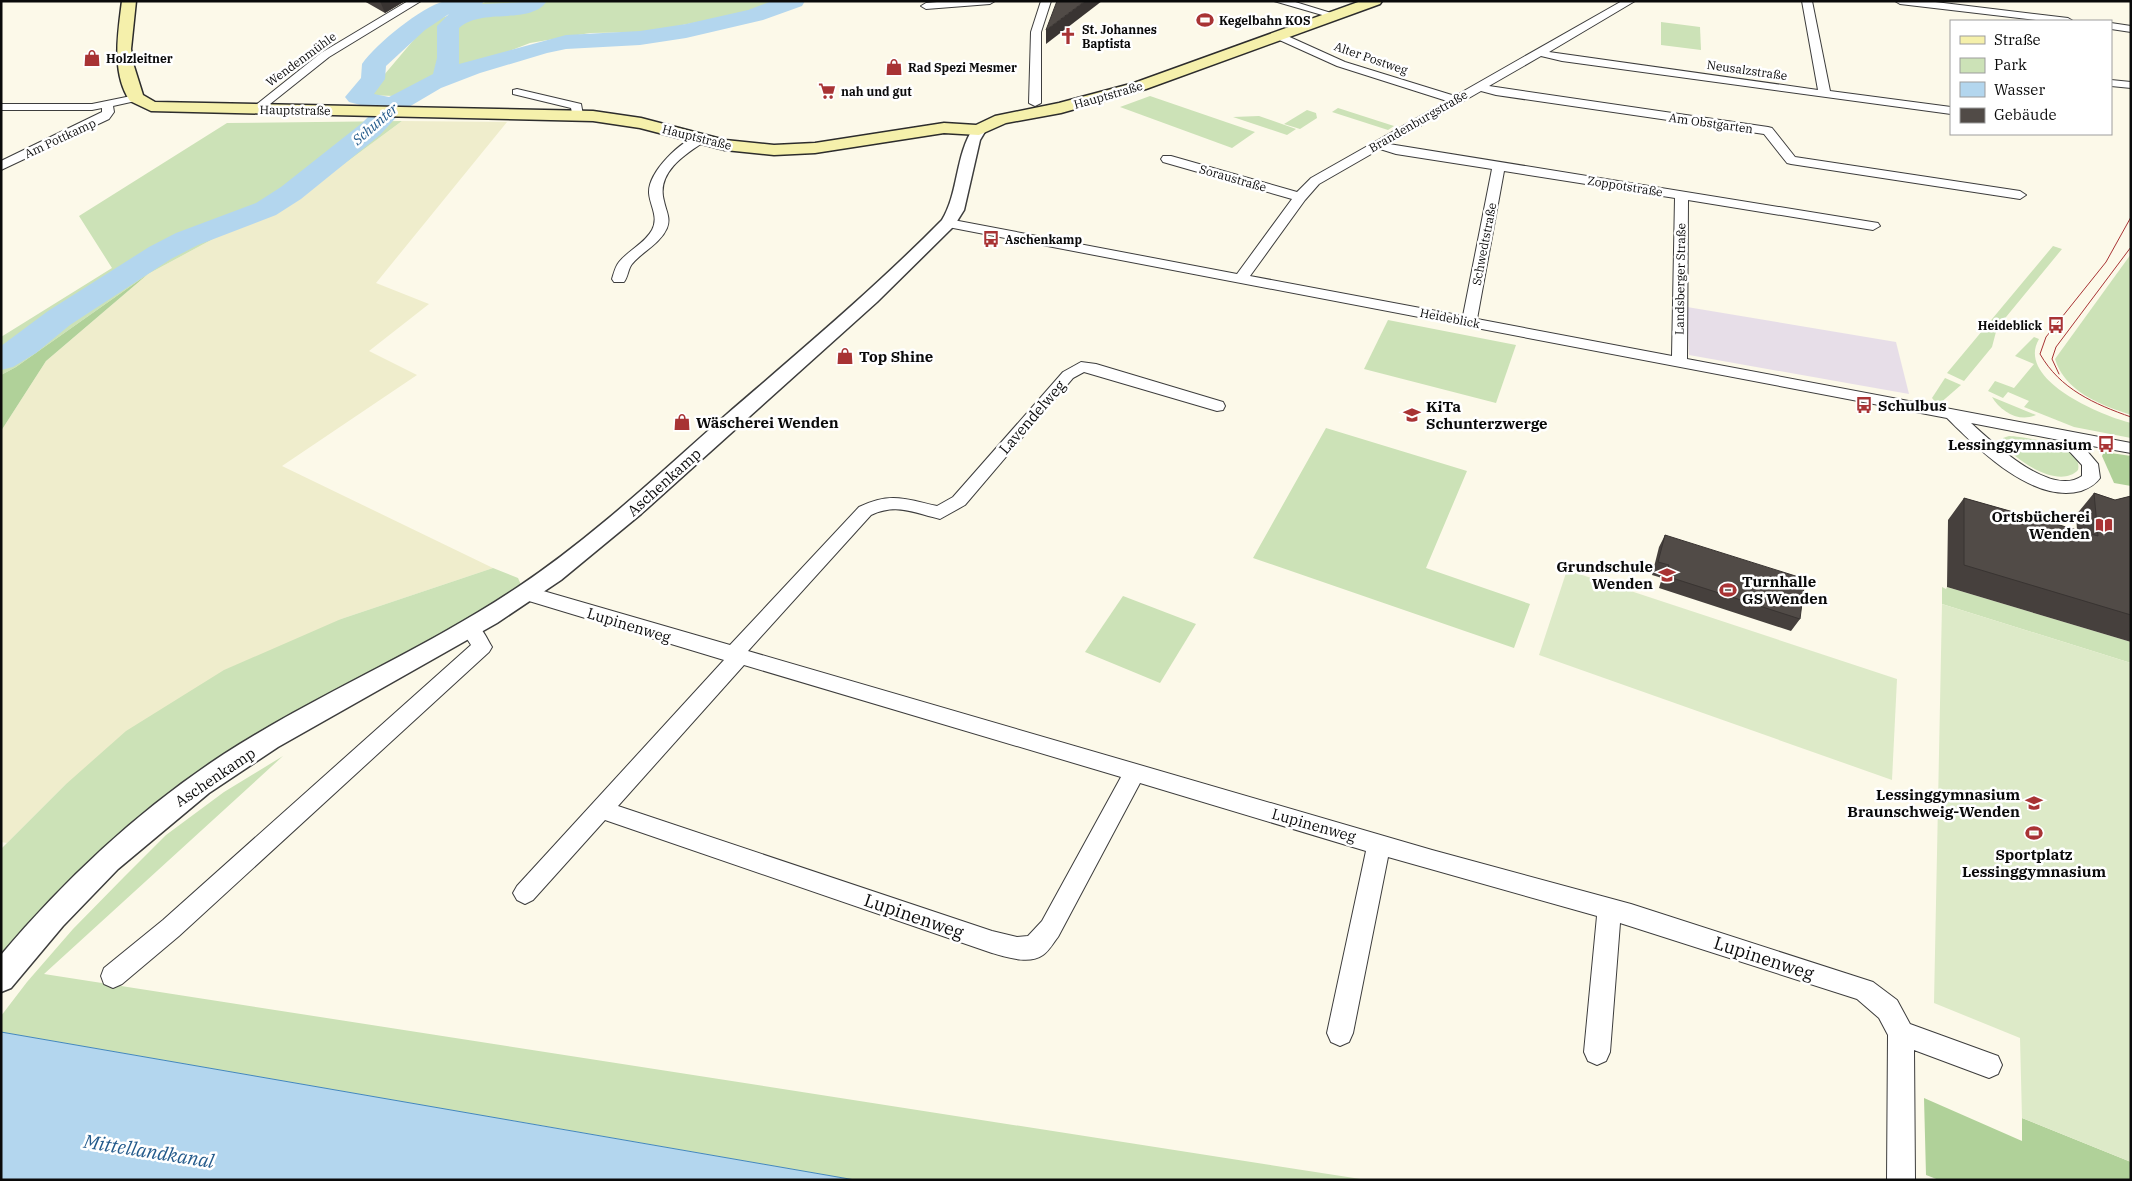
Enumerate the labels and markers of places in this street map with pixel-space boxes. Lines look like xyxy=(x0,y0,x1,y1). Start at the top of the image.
sports icon: Kegelbahn KOS xyxy=(1195,10,1215,30)
place label: Kegelbahn KOS xyxy=(1219,13,1311,28)
place label: St. Johannes Baptista xyxy=(1082,22,1157,51)
church icon: St. Johannes Baptista xyxy=(1058,26,1078,46)
shop icon: Holzleitner xyxy=(82,48,102,68)
place label: Holzleitner xyxy=(106,51,173,66)
shop icon: Rad Spezi Mesmer xyxy=(884,57,904,77)
place label: Rad Spezi Mesmer xyxy=(908,60,1017,75)
supermarket icon: nah und gut xyxy=(817,81,837,101)
place label: nah und gut xyxy=(841,84,912,99)
bus stop icon: Aschenkamp xyxy=(981,229,1001,249)
place label: Aschenkamp xyxy=(1005,232,1082,247)
bus stop icon: Heideblick xyxy=(2046,315,2066,335)
place label: Heideblick xyxy=(1978,318,2043,333)
shop icon: Top Shine xyxy=(835,346,855,366)
place label: Top Shine xyxy=(859,347,933,366)
bus stop icon: Schulbus xyxy=(1854,395,1874,415)
place label: Schulbus xyxy=(1878,396,1947,415)
place label: KiTa Schunterzwerge xyxy=(1426,397,1548,433)
school or university icon: KiTa Schunterzwerge xyxy=(1402,405,1422,425)
shop icon: Wäscherei Wenden xyxy=(672,412,692,432)
place label: Wäscherei Wenden xyxy=(696,413,839,432)
bus stop icon: Lessinggymnasium xyxy=(2096,434,2116,454)
place label: Lessinggymnasium xyxy=(1948,435,2092,454)
place label: Ortsbücherei Wenden xyxy=(1991,507,2090,543)
library icon: Ortsbücherei Wenden xyxy=(2094,515,2114,535)
place label: Grundschule Wenden xyxy=(1556,557,1653,593)
school or university icon: Grundschule Wenden xyxy=(1657,565,1677,585)
place label: Turnhalle GS Wenden xyxy=(1742,572,1828,608)
sports icon: Turnhalle GS Wenden xyxy=(1718,580,1738,600)
place label: Lessinggymnasium Braunschweig-Wenden xyxy=(1847,785,2020,821)
school or university icon: Lessinggymnasium Braunschweig-Wenden xyxy=(2024,793,2044,813)
sports icon: Sportplatz Lessinggymnasium xyxy=(2024,823,2044,843)
place label: Sportplatz Lessinggymnasium xyxy=(1962,845,2106,881)

